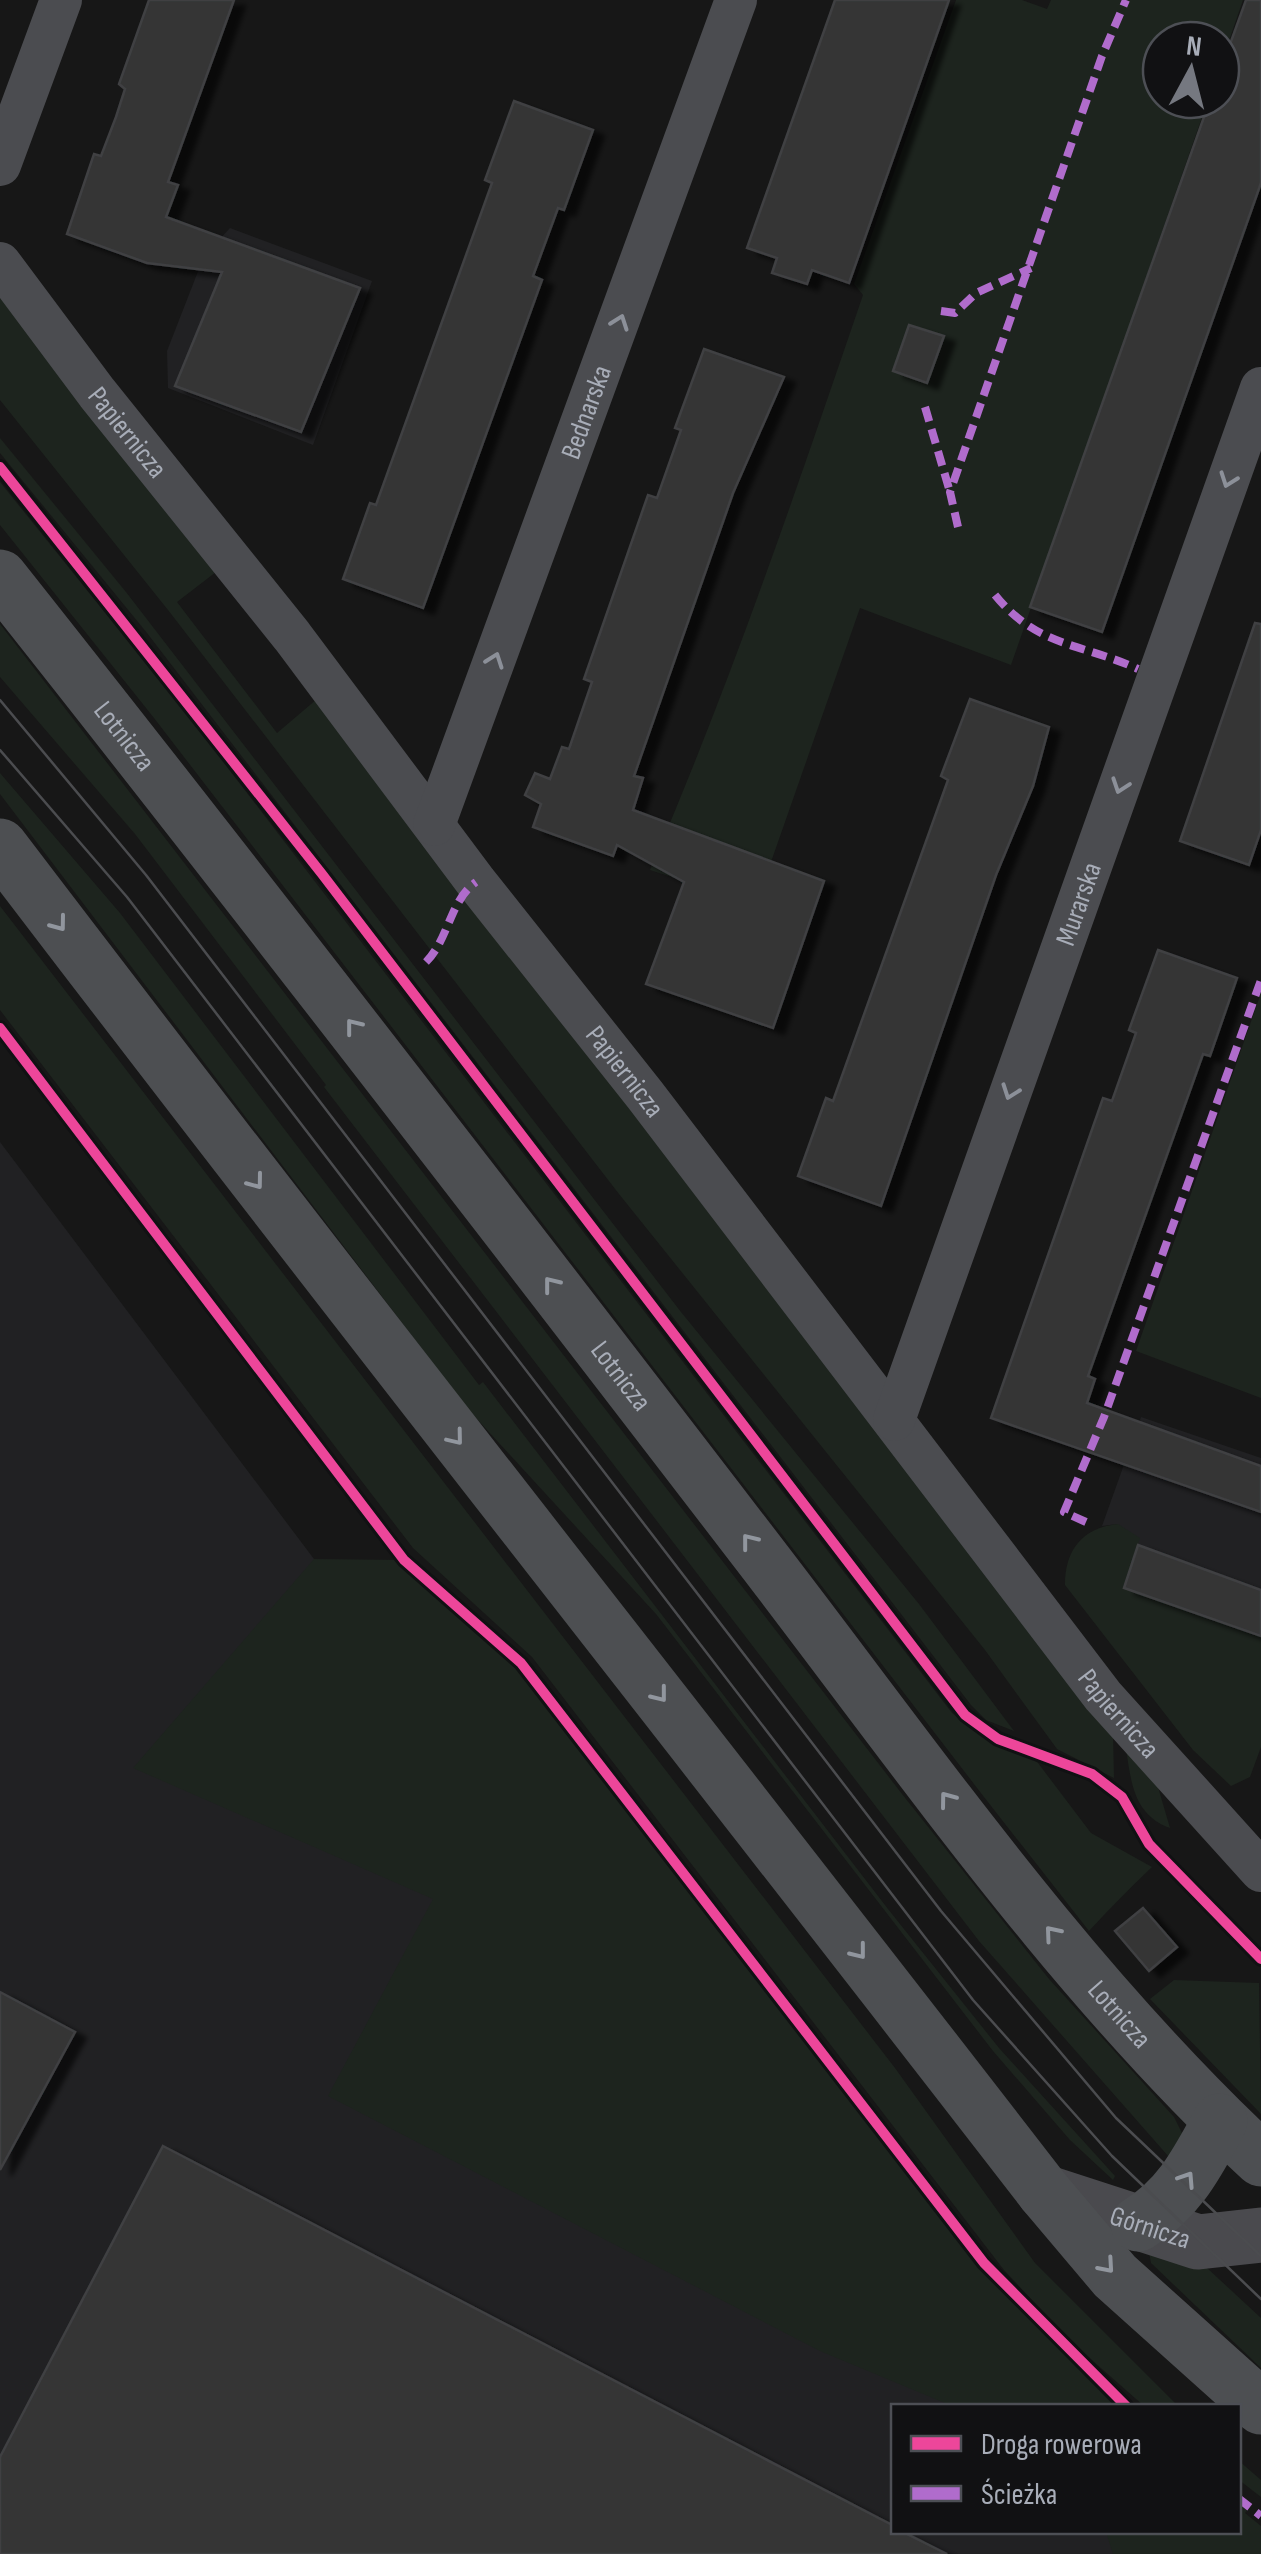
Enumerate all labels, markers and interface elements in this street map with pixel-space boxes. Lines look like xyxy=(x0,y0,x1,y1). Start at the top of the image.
north arrow xyxy=(1141,20,1241,120)
text: N xyxy=(1184,29,1203,64)
one-way arrow xyxy=(608,315,629,332)
street label: Bednarska xyxy=(554,361,619,464)
street label: Papiernicza xyxy=(81,381,173,485)
one-way arrow xyxy=(1220,470,1240,487)
one-way arrow xyxy=(483,652,504,669)
street label: Lotnicza xyxy=(87,695,161,778)
one-way arrow xyxy=(1111,777,1131,794)
street label: Murarska xyxy=(1049,858,1109,950)
one-way arrow xyxy=(47,913,65,931)
one-way arrow xyxy=(347,1019,365,1037)
street label: Papiernicza xyxy=(578,1019,671,1124)
one-way arrow xyxy=(1001,1083,1022,1100)
one-way arrow xyxy=(244,1171,261,1189)
one-way arrow xyxy=(545,1277,563,1295)
street label: Lotnicza xyxy=(583,1335,658,1418)
one-way arrow xyxy=(444,1427,462,1445)
one-way arrow xyxy=(744,1534,761,1552)
street label: Papiernicza xyxy=(1070,1663,1166,1765)
one-way arrow xyxy=(649,1684,666,1702)
one-way arrow xyxy=(941,1793,958,1811)
one-way arrow xyxy=(1046,1927,1064,1945)
one-way arrow xyxy=(847,1941,864,1959)
street label: Lotnicza xyxy=(1080,1974,1158,2055)
one-way arrow xyxy=(1174,2172,1193,2190)
street label: Górnicza xyxy=(1106,2200,1195,2256)
one-way arrow xyxy=(1096,2255,1114,2273)
legend xyxy=(891,2404,1241,2534)
text: Droga rowerowa xyxy=(981,2427,1142,2463)
text: Ścieżka xyxy=(981,2477,1057,2513)

